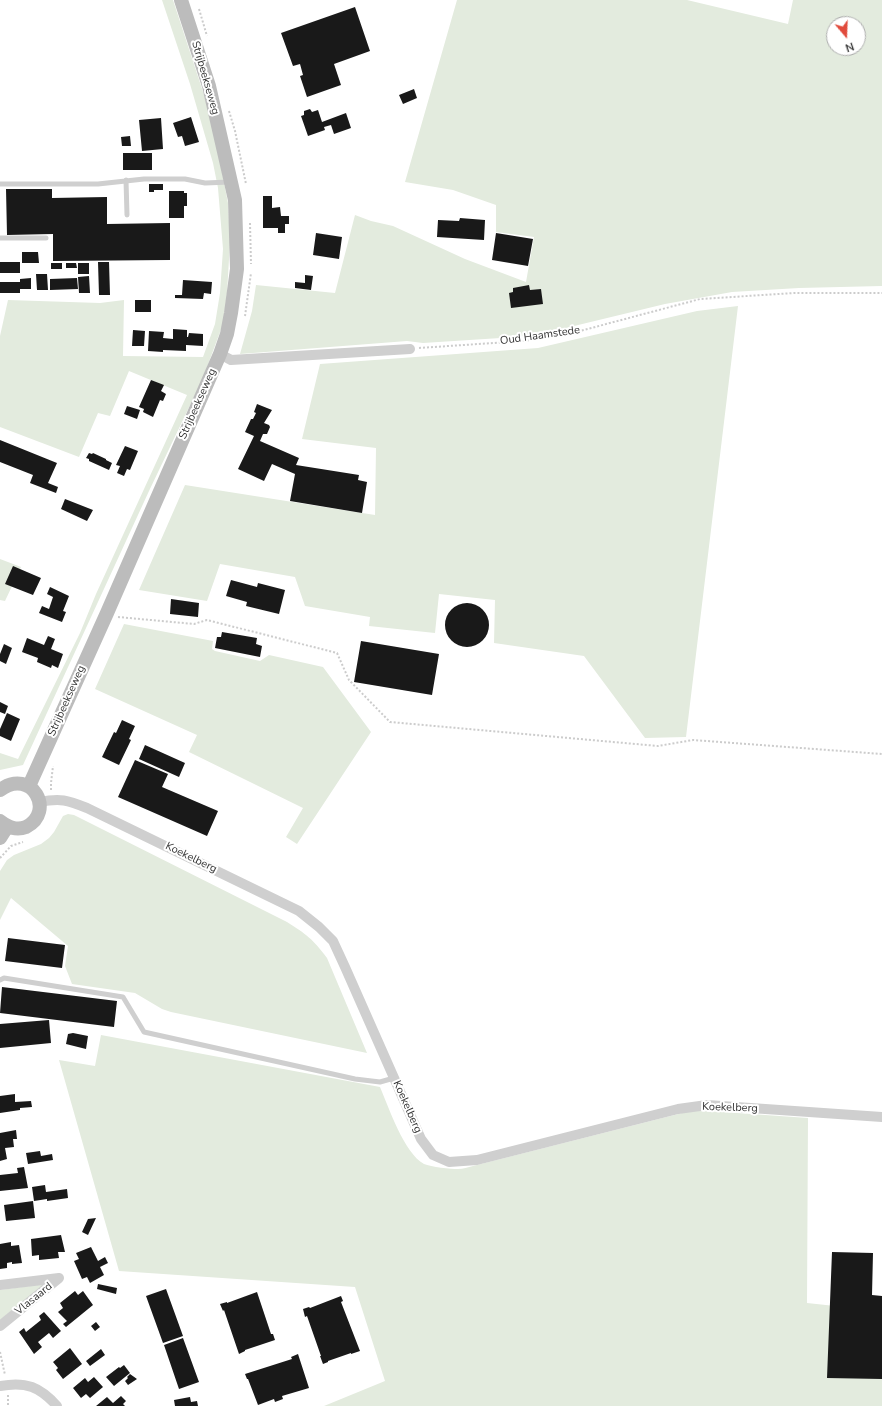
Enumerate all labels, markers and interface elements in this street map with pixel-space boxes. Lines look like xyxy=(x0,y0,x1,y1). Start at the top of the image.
north arrow xyxy=(826,16,866,56)
text: N xyxy=(843,38,856,55)
street label: Strijbeekseweg xyxy=(188,40,222,116)
street label: Oud Haamstede xyxy=(499,324,581,348)
street label: Strijbeekseweg xyxy=(177,367,219,441)
street label: Strijbeekseweg xyxy=(46,664,88,738)
street label: Koekelberg xyxy=(163,840,219,876)
street label: Koekelberg xyxy=(390,1079,424,1135)
street label: Koekelberg xyxy=(702,1100,758,1116)
street label: Vlasaard xyxy=(13,1280,55,1318)

